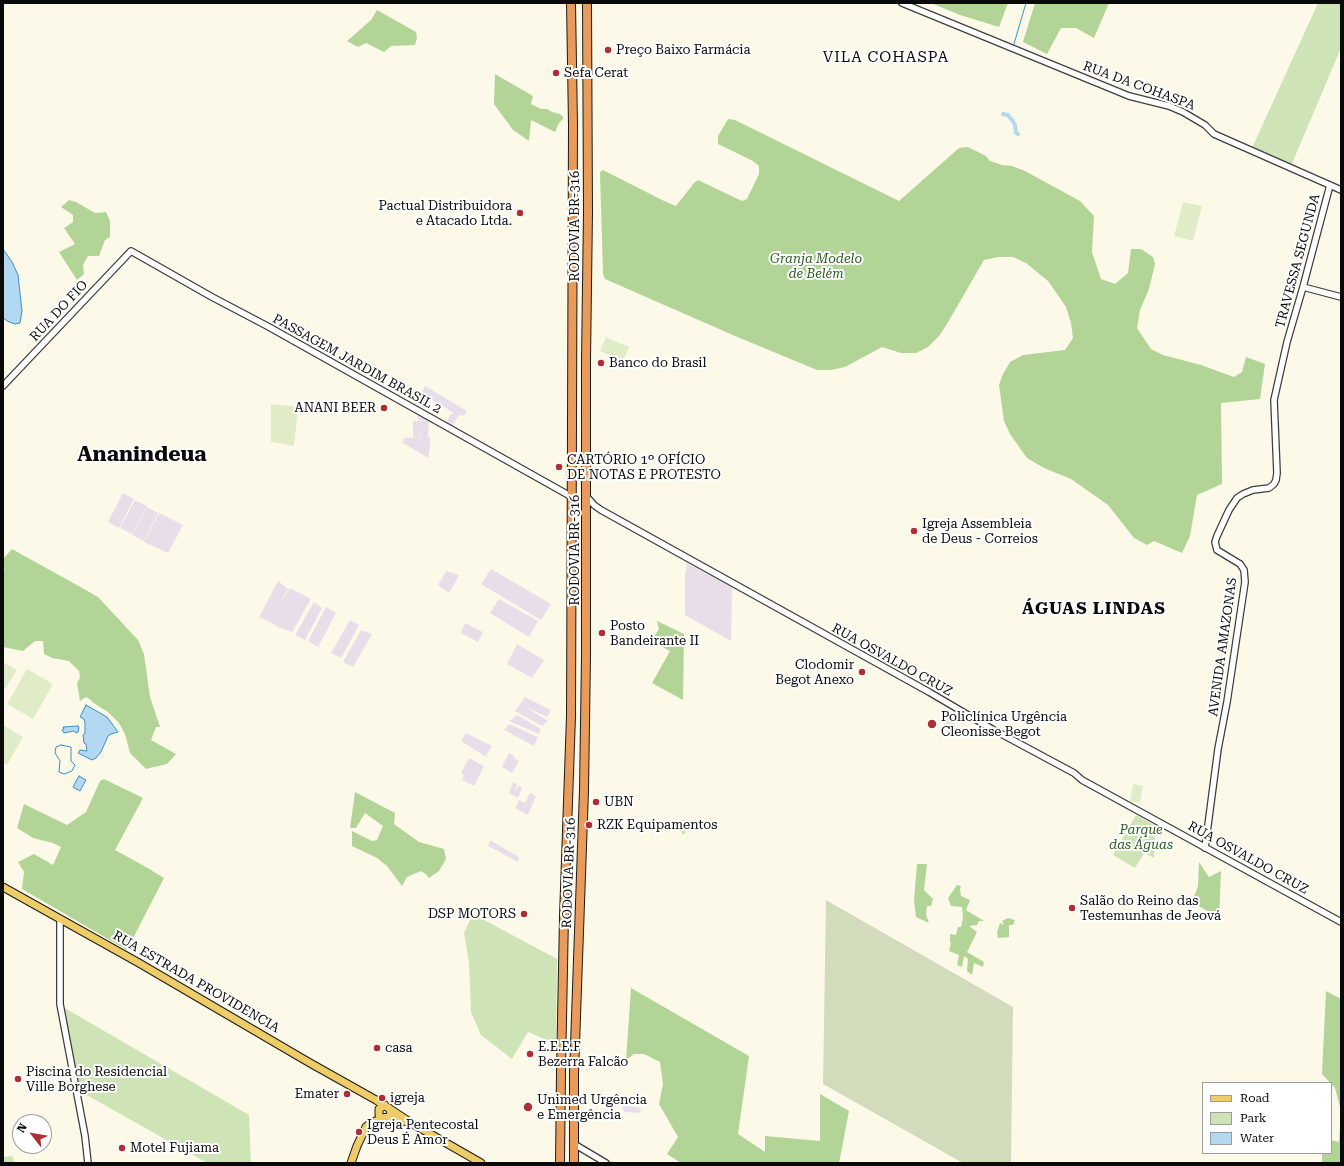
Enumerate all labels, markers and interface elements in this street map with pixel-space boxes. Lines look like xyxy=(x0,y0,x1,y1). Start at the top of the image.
place label: Preço Baixo Farmácia xyxy=(616,42,751,58)
marker: Preço Baixo Farmácia xyxy=(603,45,613,55)
district label: VILA COHASPA xyxy=(823,49,949,67)
street label: RUA DA COHASPA xyxy=(1081,58,1197,114)
place label: Sefa Cerat xyxy=(564,65,628,81)
marker: Sefa Cerat xyxy=(551,68,561,78)
street label: RODOVIA BR-316 xyxy=(567,171,583,281)
street label: TRAVESSA SEGUNDA xyxy=(1273,192,1323,330)
place label: Pactual Distribuidora e Atacado Ltda. xyxy=(379,198,512,229)
marker: Pactual Distribuidora e Atacado Ltda. xyxy=(515,208,525,218)
park label: Granja Modelo de Belém xyxy=(770,251,862,282)
street label: RUA DO FIO xyxy=(27,277,91,345)
street label: PASSAGEM JARDIM BRASIL 2 xyxy=(270,311,444,417)
place label: Banco do Brasil xyxy=(609,355,706,371)
marker: Banco do Brasil xyxy=(596,358,606,368)
place label: ANANI BEER xyxy=(295,400,376,416)
marker: ANANI BEER xyxy=(379,403,389,413)
district label: Ananindeua xyxy=(77,442,207,468)
place label: CARTÓRIO 1º OFÍCIO DE NOTAS E PROTESTO xyxy=(567,452,721,483)
marker: CARTÓRIO 1º OFÍCIO DE NOTAS E PROTESTO xyxy=(554,462,564,472)
street label: RODOVIA BR-316 xyxy=(567,495,583,605)
place label: Igreja Assembleia de Deus - Correios xyxy=(922,516,1038,547)
marker: Igreja Assembleia de Deus - Correios xyxy=(909,526,919,536)
street label: AVENIDA AMAZONAS xyxy=(1206,577,1240,717)
district label: ÁGUAS LINDAS xyxy=(1022,599,1166,619)
place label: Posto Bandeirante II xyxy=(610,618,699,649)
street label: RUA OSVALDO CRUZ xyxy=(829,620,955,700)
marker: Posto Bandeirante II xyxy=(597,628,607,638)
place label: Clodomir Begot Anexo xyxy=(775,657,854,688)
marker: Clodomir Begot Anexo xyxy=(857,667,867,677)
place label: Policlínica Urgência Cleonisse Begot xyxy=(941,709,1067,740)
marker: Policlínica Urgência Cleonisse Begot xyxy=(926,718,938,730)
place label: UBN xyxy=(604,794,634,810)
marker: UBN xyxy=(591,797,601,807)
street label: RODOVIA BR-316 xyxy=(559,817,579,929)
place label: RZK Equipamentos xyxy=(597,817,717,833)
street label: RUA OSVALDO CRUZ xyxy=(1185,818,1311,898)
marker: RZK Equipamentos xyxy=(584,820,594,830)
park label: Parque das Águas xyxy=(1109,822,1173,853)
place label: Salão do Reino das Testemunhas de Jeová xyxy=(1080,893,1221,924)
marker: Salão do Reino das Testemunhas de Jeová xyxy=(1067,903,1077,913)
place label: DSP MOTORS xyxy=(428,906,516,922)
marker: DSP MOTORS xyxy=(519,909,529,919)
street label: RUA ESTRADA PROVIDENCIA xyxy=(110,928,282,1036)
place label: E.E.E.F Bezerra Falcão xyxy=(538,1039,628,1070)
place label: casa xyxy=(385,1040,412,1056)
marker: casa xyxy=(372,1043,382,1053)
marker: E.E.E.F Bezerra Falcão xyxy=(525,1049,535,1059)
place label: Piscina do Residencial Ville Borghese xyxy=(26,1064,167,1095)
marker: Piscina do Residencial Ville Borghese xyxy=(13,1074,23,1084)
legend xyxy=(1202,1082,1332,1154)
place label: Emater xyxy=(295,1086,339,1102)
marker: Emater xyxy=(342,1089,352,1099)
place label: igreja xyxy=(390,1090,425,1106)
text: Road xyxy=(1240,1091,1269,1105)
place label: Unimed Urgência e Emergência xyxy=(537,1092,647,1123)
marker: igreja xyxy=(377,1093,387,1103)
marker: Unimed Urgência e Emergência xyxy=(522,1101,534,1113)
text: Park xyxy=(1240,1111,1266,1125)
north arrow xyxy=(12,1114,52,1154)
place label: Igreja Pentecostal Deus É Amor xyxy=(367,1117,479,1148)
text: N xyxy=(14,1121,30,1135)
marker: Igreja Pentecostal Deus É Amor xyxy=(354,1127,364,1137)
text: Water xyxy=(1240,1131,1274,1145)
place label: Motel Fujiama xyxy=(130,1140,219,1156)
marker: Motel Fujiama xyxy=(117,1143,127,1153)

